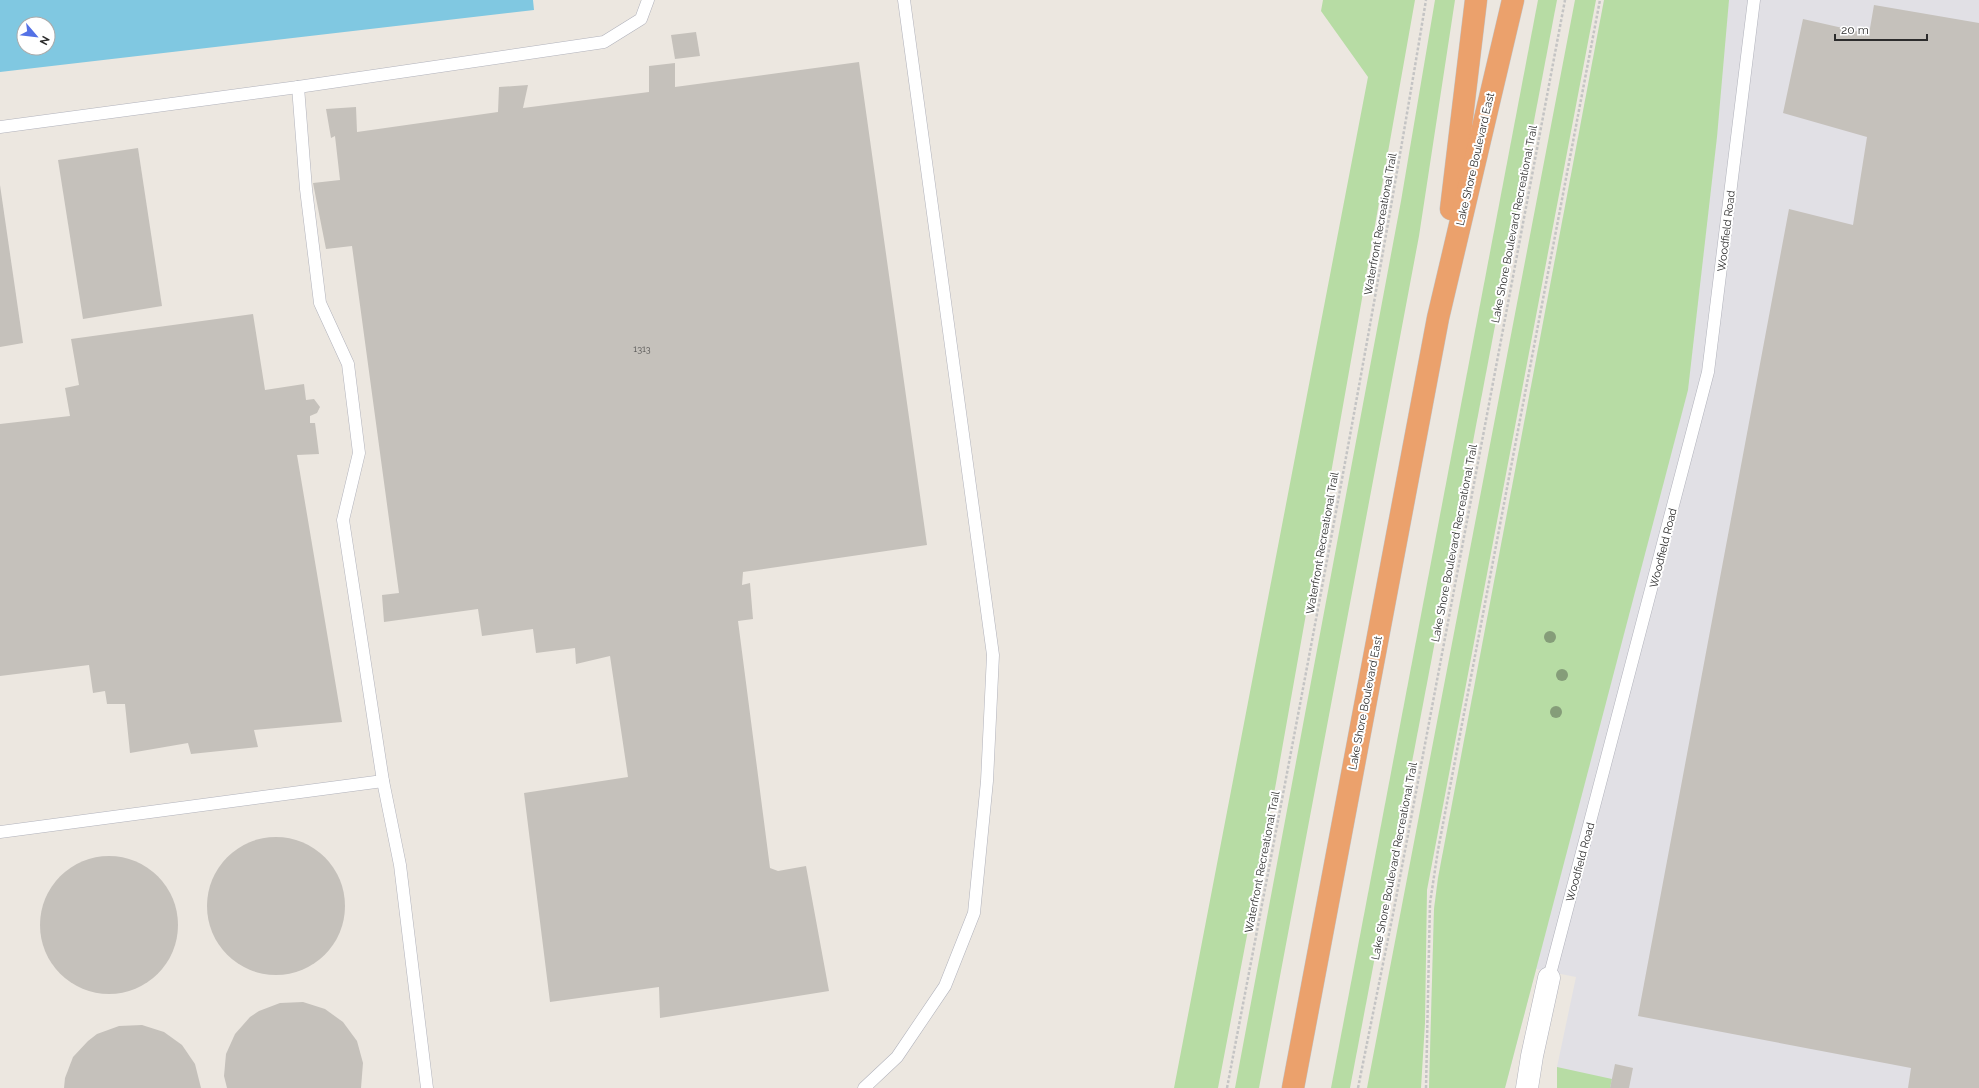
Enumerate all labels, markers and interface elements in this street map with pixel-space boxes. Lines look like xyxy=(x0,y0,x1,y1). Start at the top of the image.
north arrow xyxy=(16,16,56,56)
scale bar xyxy=(1835,16,1927,42)
text: 20 m xyxy=(1841,23,1869,37)
text: N xyxy=(37,34,52,47)
street label: Lake Shore Boulevard East xyxy=(1454,91,1497,227)
street label: Lake Shore Boulevard Recreational Trail xyxy=(1489,124,1540,324)
street label: Waterfront Recreational Trail xyxy=(1362,152,1399,296)
street label: Woodfield Road xyxy=(1715,190,1738,272)
house number: 1313 xyxy=(633,344,651,354)
street label: Lake Shore Boulevard Recreational Trail xyxy=(1429,443,1480,643)
street label: Waterfront Recreational Trail xyxy=(1304,471,1341,615)
street label: Woodfield Road xyxy=(1647,507,1680,589)
street label: Lake Shore Boulevard East xyxy=(1346,635,1385,771)
street label: Lake Shore Boulevard Recreational Trail xyxy=(1369,761,1420,961)
street label: Waterfront Recreational Trail xyxy=(1242,790,1283,934)
street label: Woodfield Road xyxy=(1564,821,1597,903)

